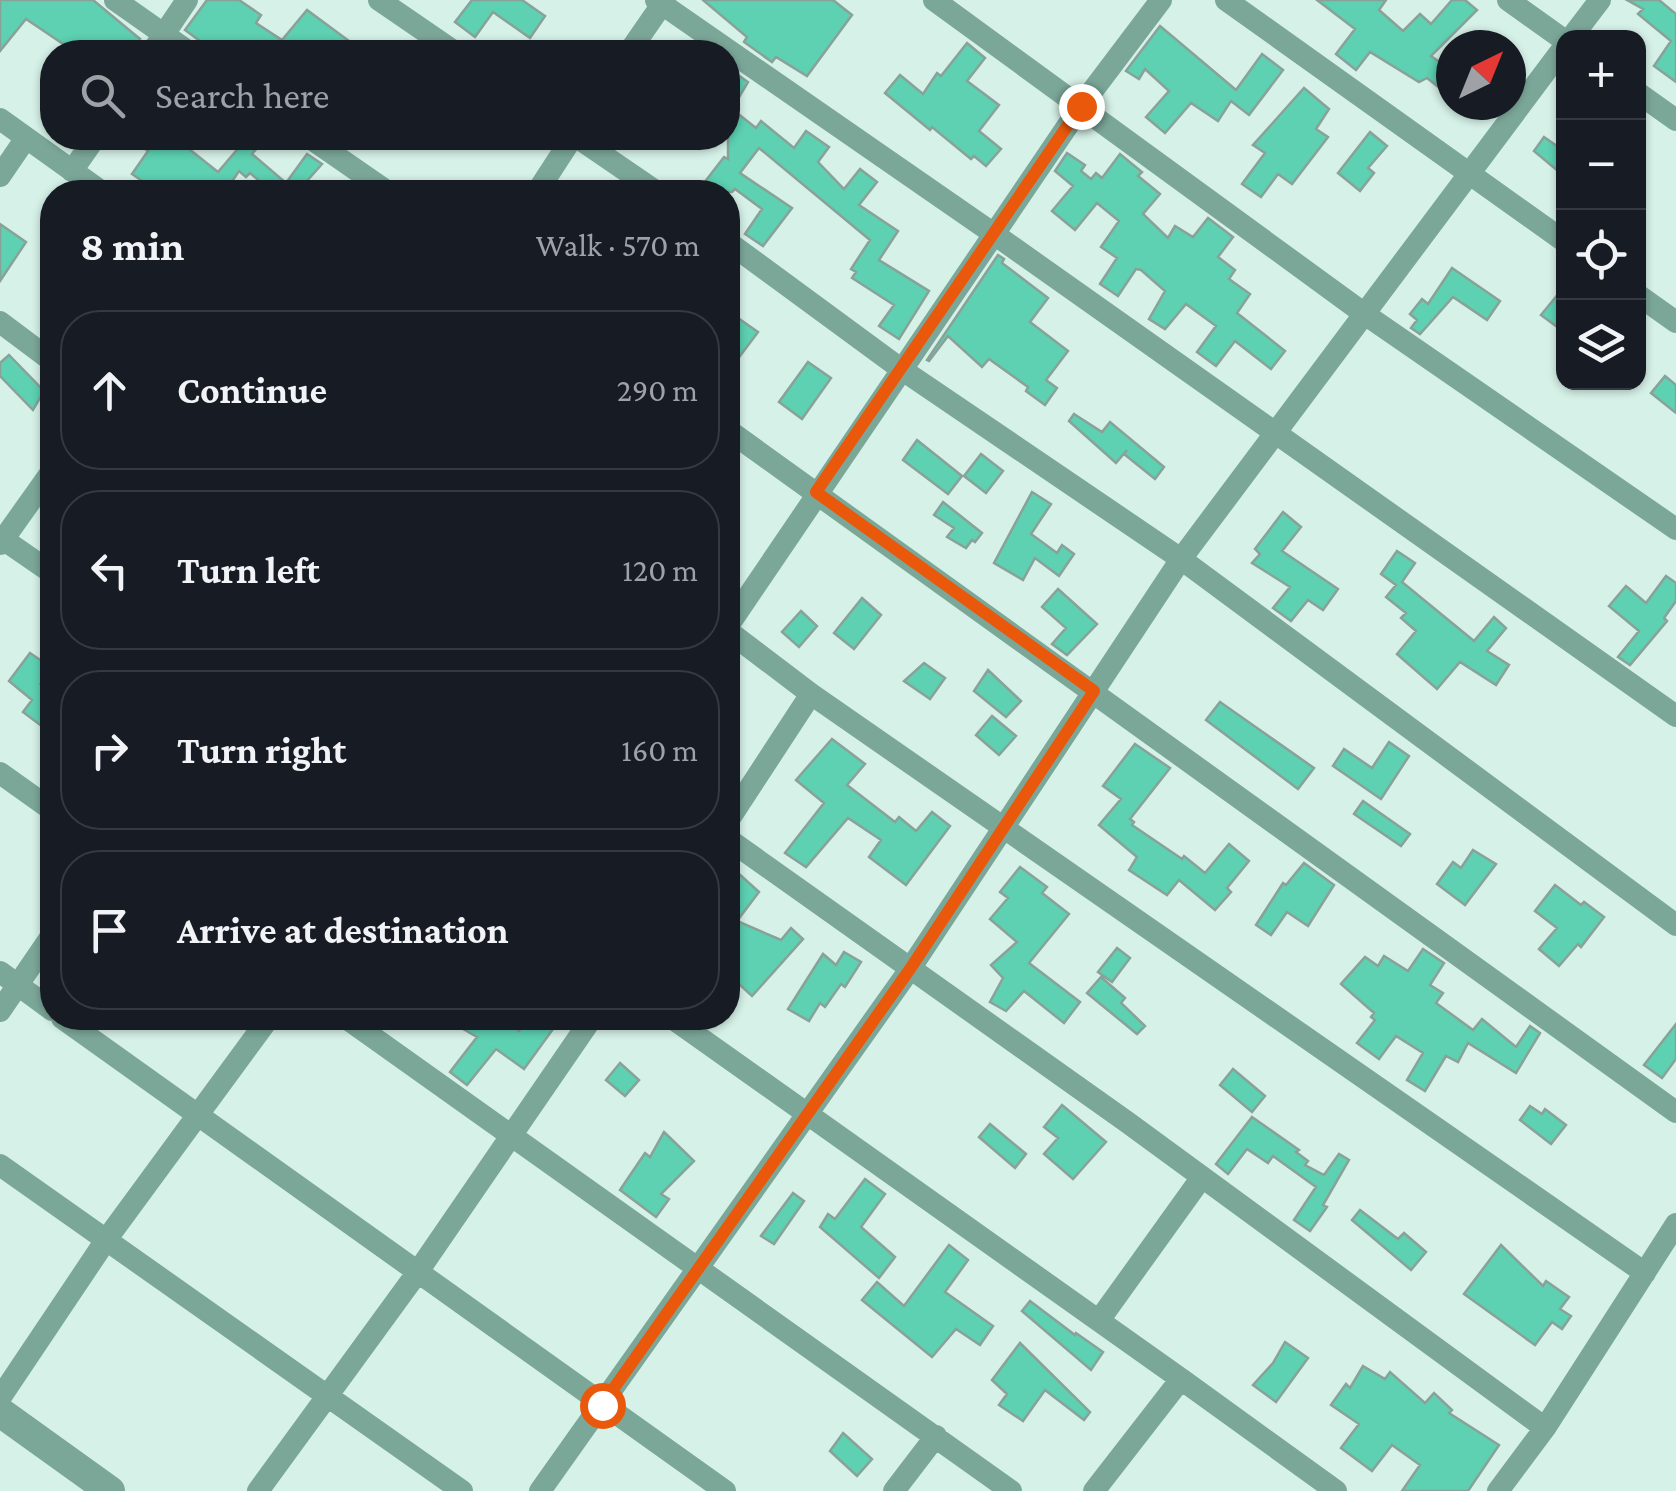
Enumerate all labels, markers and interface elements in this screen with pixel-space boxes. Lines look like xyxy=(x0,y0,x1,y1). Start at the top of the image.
north arrow xyxy=(1436,30,1526,120)
map controls xyxy=(1556,30,1646,390)
button: + xyxy=(1556,30,1646,120)
search box xyxy=(40,40,740,150)
icon: search xyxy=(75,68,130,123)
text: Search here xyxy=(155,74,329,116)
route end xyxy=(1059,84,1105,130)
button: − xyxy=(1556,120,1646,210)
button: locate xyxy=(1556,210,1646,300)
text: 8 min xyxy=(80,222,184,269)
text: Walk · 570 m xyxy=(536,227,700,263)
button: layers xyxy=(1556,300,1646,390)
icon: ahead xyxy=(82,363,137,418)
text: Continue xyxy=(177,369,327,411)
text: 290 m xyxy=(617,372,698,408)
icon: left xyxy=(82,543,137,598)
text: Turn left xyxy=(177,549,320,591)
text: 120 m xyxy=(622,552,698,588)
icon: right xyxy=(82,723,137,778)
text: Turn right xyxy=(177,729,346,771)
text: 160 m xyxy=(621,732,698,768)
icon: arrive xyxy=(82,903,137,958)
text: Arrive at destination xyxy=(177,909,509,951)
route start xyxy=(580,1383,626,1429)

